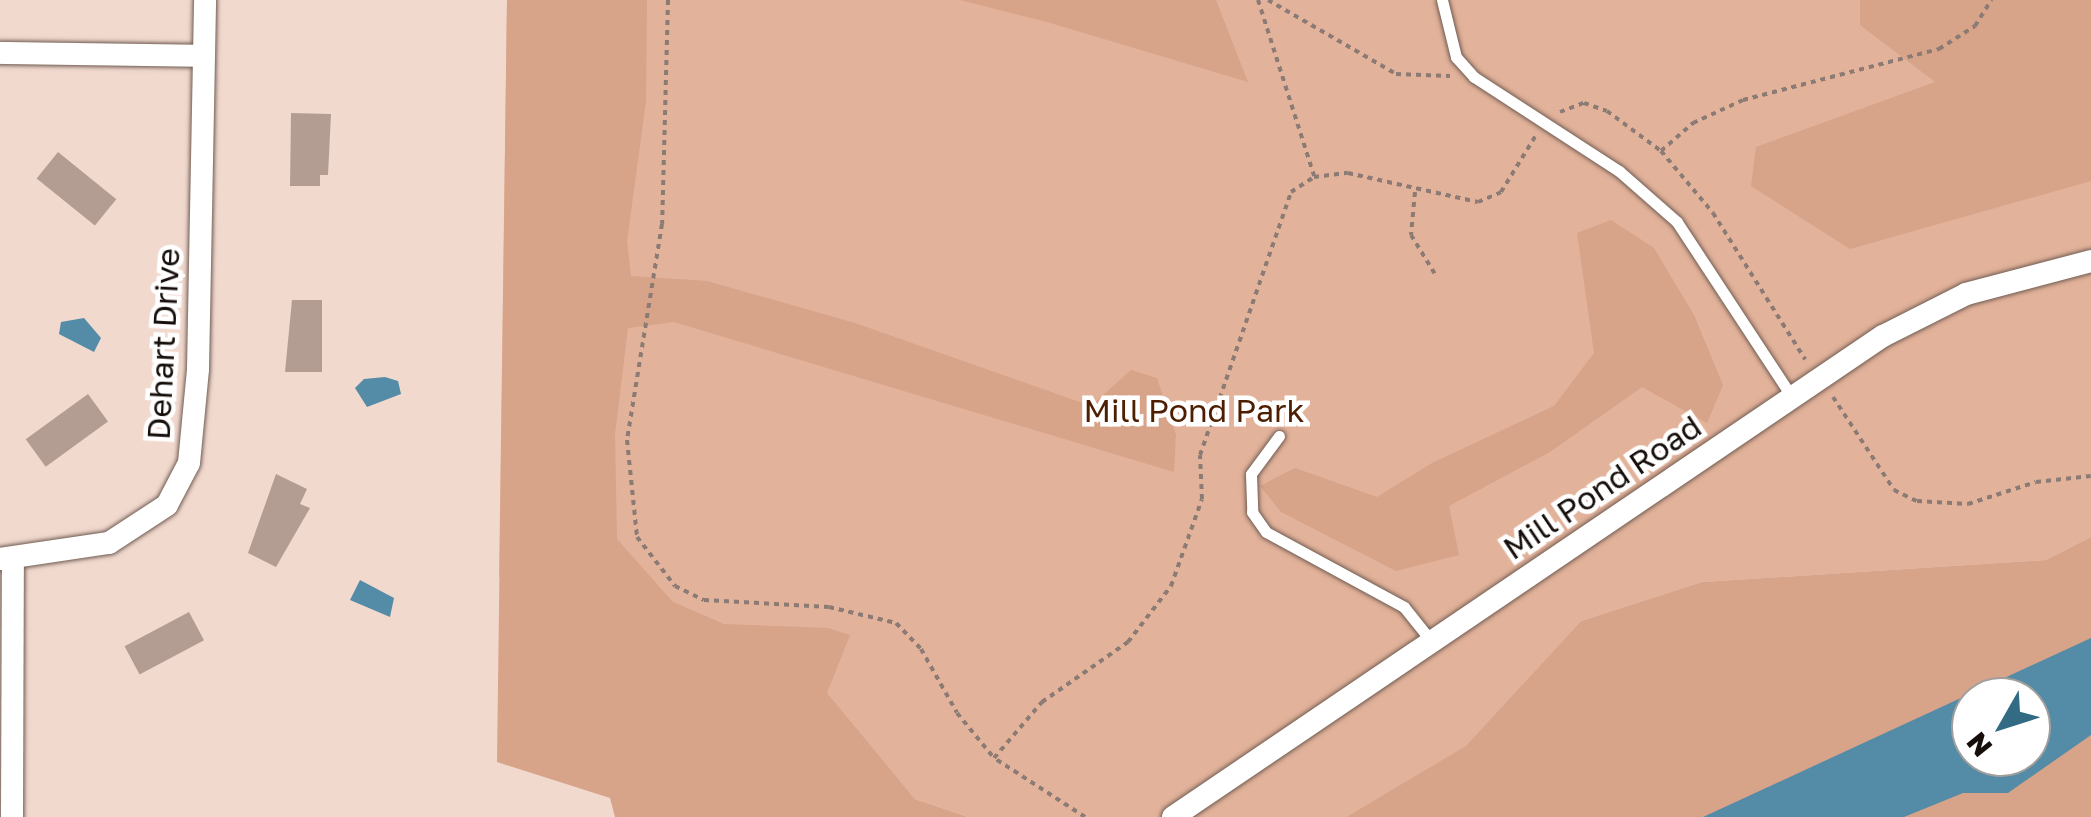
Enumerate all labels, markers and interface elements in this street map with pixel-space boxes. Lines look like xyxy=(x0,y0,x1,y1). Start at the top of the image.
street label: Dehart Drive xyxy=(139,247,187,441)
park label: Mill Pond Park xyxy=(1083,391,1305,429)
street label: Mill Pond Road xyxy=(1496,407,1708,567)
north arrow xyxy=(1951,677,2051,777)
text: N xyxy=(1959,726,1998,764)

